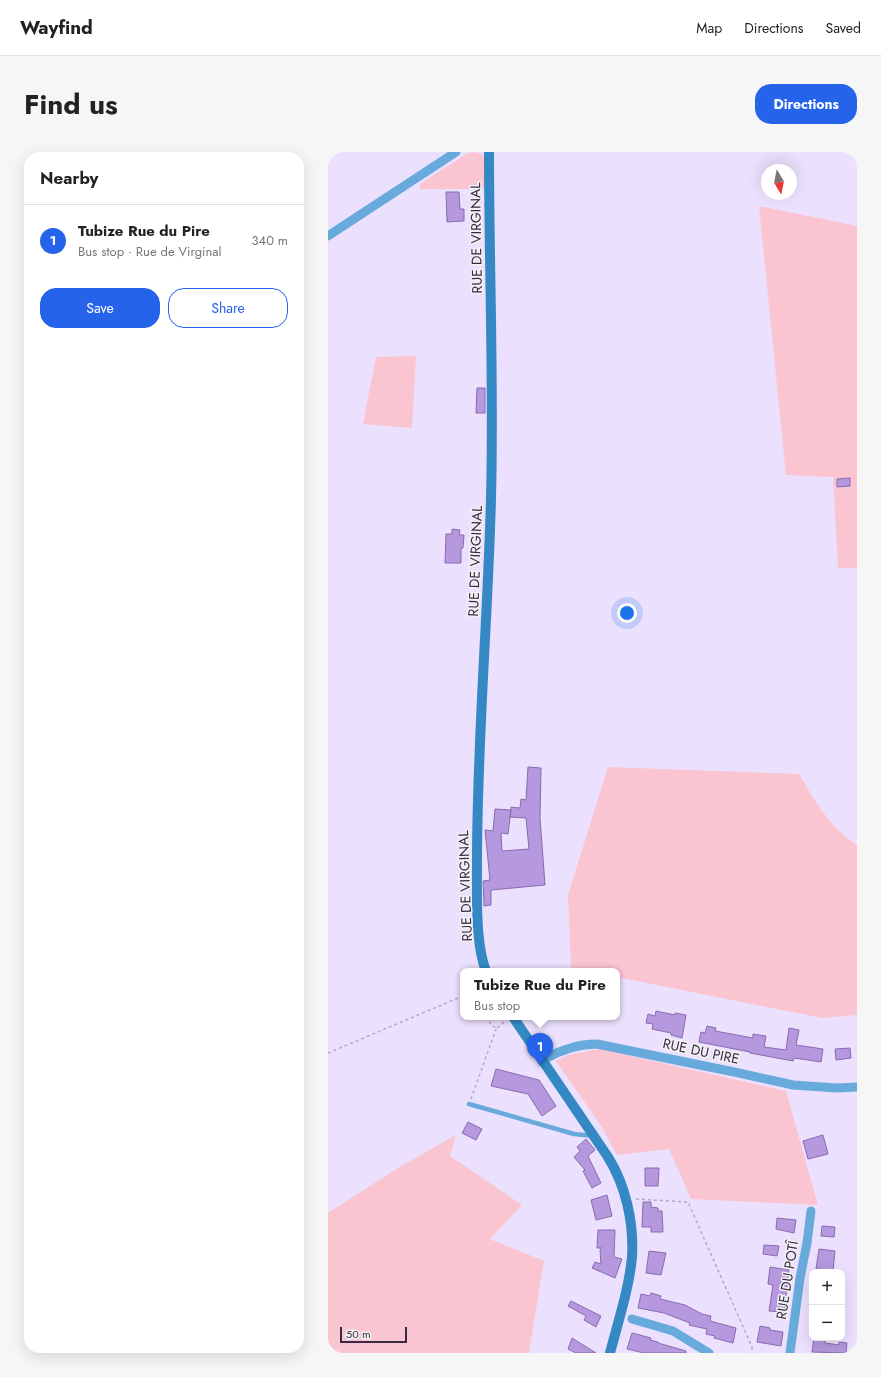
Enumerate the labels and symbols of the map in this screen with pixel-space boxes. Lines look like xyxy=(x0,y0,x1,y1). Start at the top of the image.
north arrow xyxy=(761,164,797,200)
street label: RUE DE VIRGINAL xyxy=(465,182,487,294)
street label: RUE DE VIRGINAL xyxy=(463,504,487,617)
your location xyxy=(617,603,637,623)
street label: RUE DE VIRGINAL xyxy=(453,829,477,942)
pin: 1 xyxy=(527,1033,553,1066)
street label: RUE DU PIRE xyxy=(661,1033,741,1069)
street label: RUE DU POTÎ xyxy=(771,1239,803,1321)
scale bar xyxy=(340,1325,407,1344)

